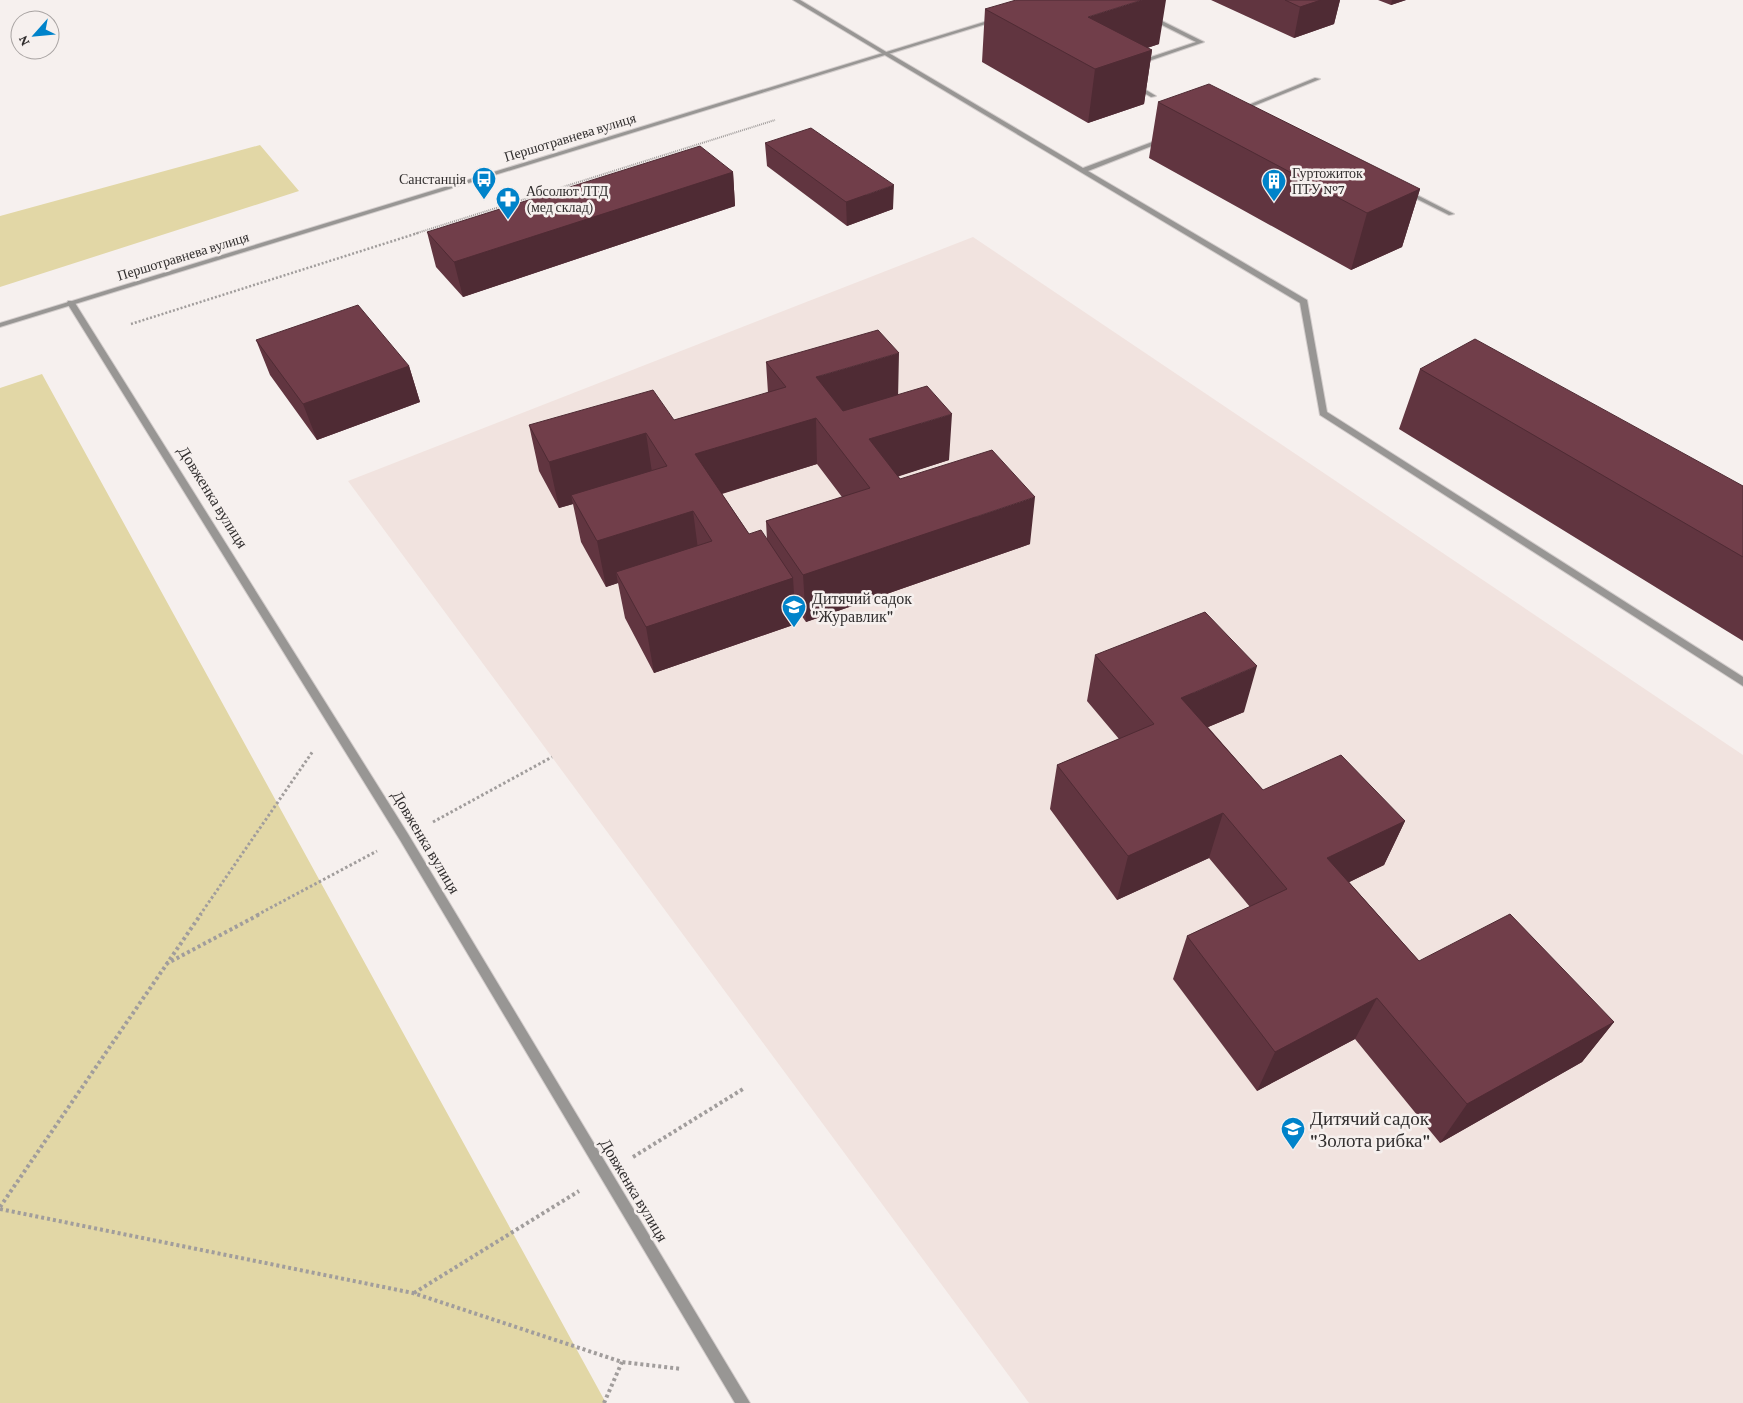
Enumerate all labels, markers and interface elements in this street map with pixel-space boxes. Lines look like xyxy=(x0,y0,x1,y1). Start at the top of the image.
north arrow xyxy=(10,10,60,60)
text: N xyxy=(14,33,33,49)
street label: Першотравнева вулиця xyxy=(502,109,638,165)
place label: Гуртожиток ПТУ №7 xyxy=(1292,165,1363,197)
bus stop icon: Санстанція xyxy=(471,166,497,200)
building icon: Гуртожиток ПТУ №7 xyxy=(1261,168,1287,202)
place label: Санстанція xyxy=(399,171,467,187)
place label: Абсолют ЛТД (мед склад) xyxy=(526,183,609,216)
pharmacy icon: Абсолют ЛТД (мед склад) xyxy=(495,186,521,220)
street label: Першотравнева вулиця xyxy=(115,228,251,284)
street label: Довженка вулиця xyxy=(174,443,252,552)
place label: Дитячий садок "Журавлик" xyxy=(812,590,912,626)
school or university icon: Дитячий садок "Журавлик" xyxy=(781,594,807,628)
street label: Довженка вулиця xyxy=(388,788,464,898)
place label: Дитячий садок "Золота рибка" xyxy=(1310,1108,1430,1151)
school or university icon: Дитячий садок "Золота рибка" xyxy=(1280,1116,1306,1150)
street label: Довженка вулиця xyxy=(596,1136,672,1246)

